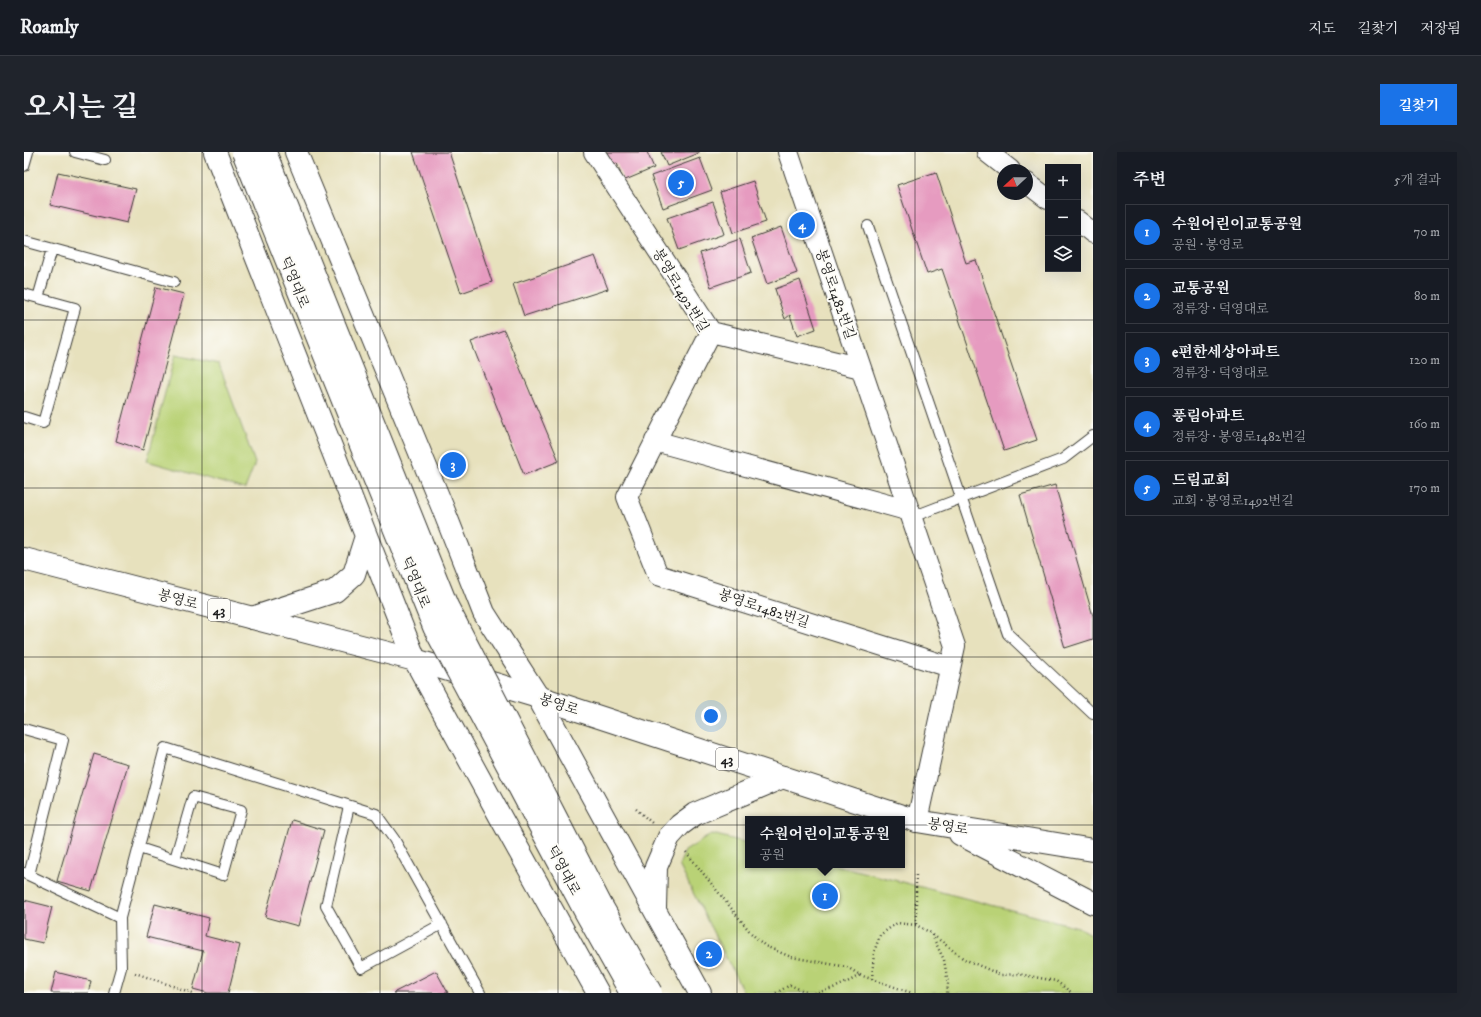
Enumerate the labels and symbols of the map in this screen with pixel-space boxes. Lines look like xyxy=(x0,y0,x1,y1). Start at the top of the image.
north arrow xyxy=(997,164,1033,200)
pin: 5 xyxy=(668,168,694,198)
pin: 4 xyxy=(789,210,815,240)
street label: 봉영로1492번길 xyxy=(648,245,712,336)
street label: 봉영로1482번길 xyxy=(811,247,859,342)
street label: 덕영대로 xyxy=(276,254,313,311)
pin: 3 xyxy=(440,450,466,480)
street label: 덕영대로 xyxy=(397,554,434,611)
street label: 봉영로 xyxy=(156,586,200,614)
street label: 봉영로1482번길 xyxy=(716,586,812,632)
road number: 43 xyxy=(208,599,230,621)
street label: 봉영로 xyxy=(537,690,581,720)
your location xyxy=(701,706,721,726)
road number: 43 xyxy=(716,748,738,770)
street label: 봉영로 xyxy=(926,815,970,839)
street label: 덕영대로 xyxy=(542,842,584,899)
pin: 1 xyxy=(812,881,838,911)
pin: 2 xyxy=(696,939,722,969)

